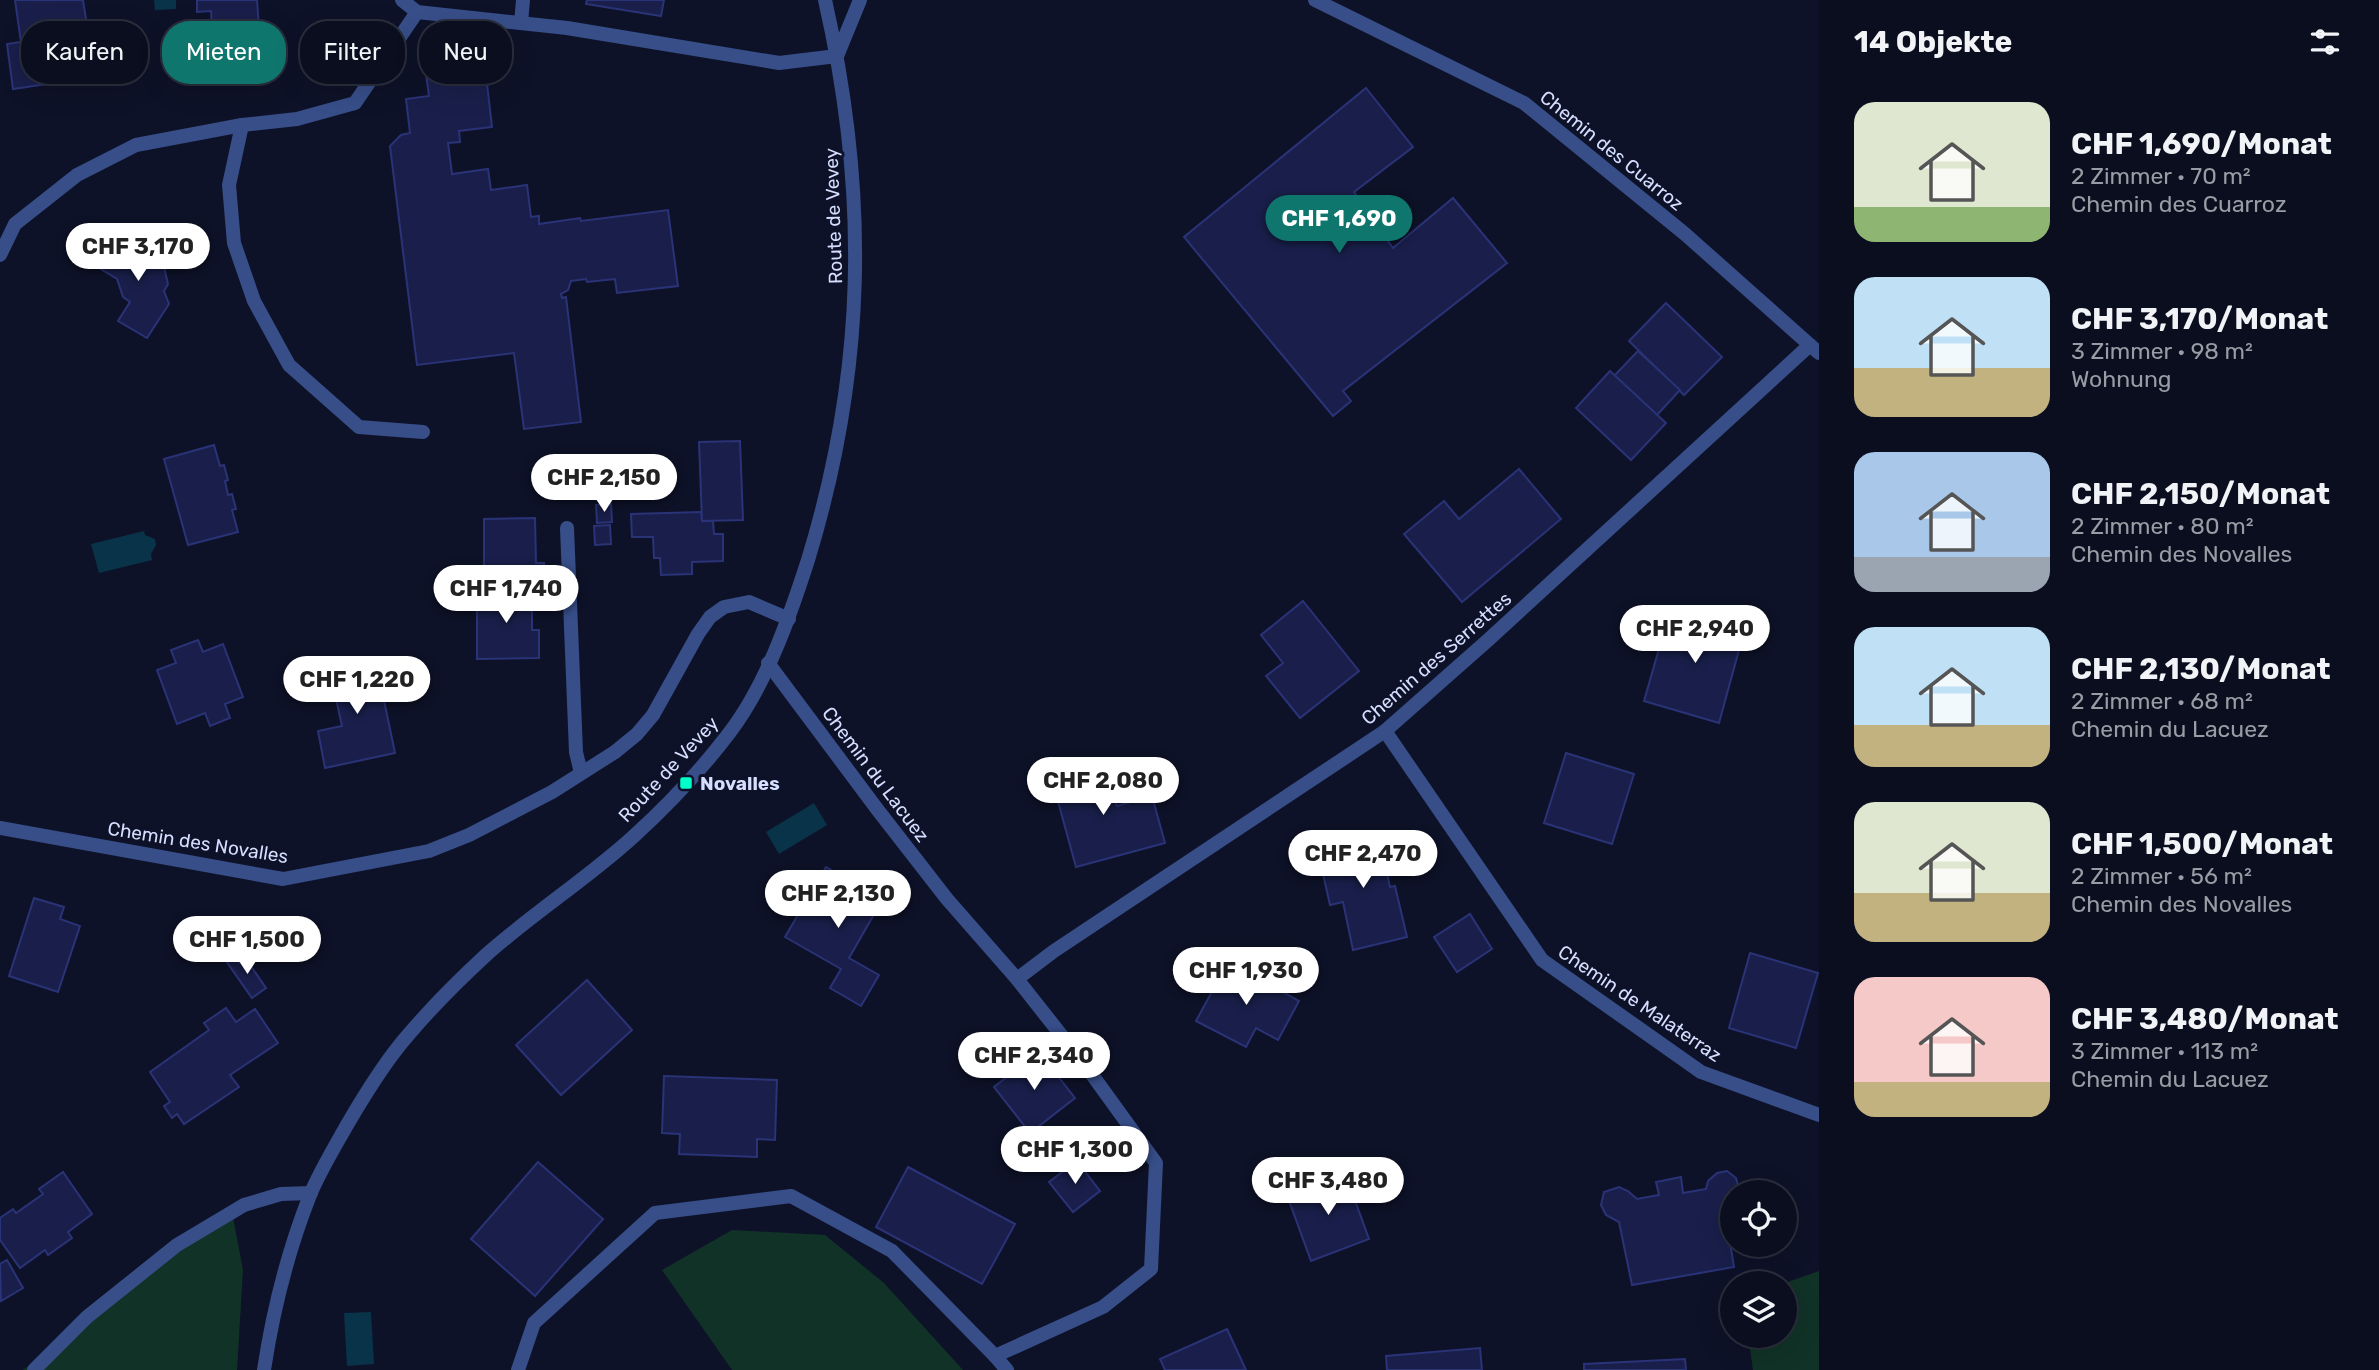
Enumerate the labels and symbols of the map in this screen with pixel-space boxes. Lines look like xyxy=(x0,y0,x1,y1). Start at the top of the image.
street label: Chemin des Cuarroz xyxy=(1535,85,1688,215)
street label: Route de Vevey xyxy=(820,148,847,284)
pin: CHF 1,690 xyxy=(1259,196,1419,255)
pin: CHF 3,170 xyxy=(58,224,218,283)
pin: CHF 2,150 xyxy=(524,454,684,514)
pin: CHF 1,740 xyxy=(426,566,586,625)
street label: Chemin des Serrettes xyxy=(1357,587,1516,730)
pin: CHF 2,940 xyxy=(1615,606,1775,665)
pin: CHF 1,220 xyxy=(277,656,437,716)
street label: Chemin du Lacuez xyxy=(817,702,934,846)
street label: Route de Vevey xyxy=(614,712,723,827)
pin: CHF 2,080 xyxy=(1023,758,1183,817)
place label: Novalles xyxy=(700,772,780,795)
marker: Novalles xyxy=(678,775,694,791)
street label: Chemin des Novalles xyxy=(106,817,290,868)
pin: CHF 2,470 xyxy=(1283,830,1443,890)
pin: CHF 2,130 xyxy=(758,870,918,930)
pin: CHF 1,500 xyxy=(167,916,327,976)
street label: Chemin de Malaterraz xyxy=(1554,940,1726,1067)
pin: CHF 1,930 xyxy=(1166,948,1326,1007)
pin: CHF 2,340 xyxy=(954,1032,1114,1092)
pin: CHF 1,300 xyxy=(995,1126,1155,1186)
pin: CHF 3,480 xyxy=(1248,1158,1408,1217)

